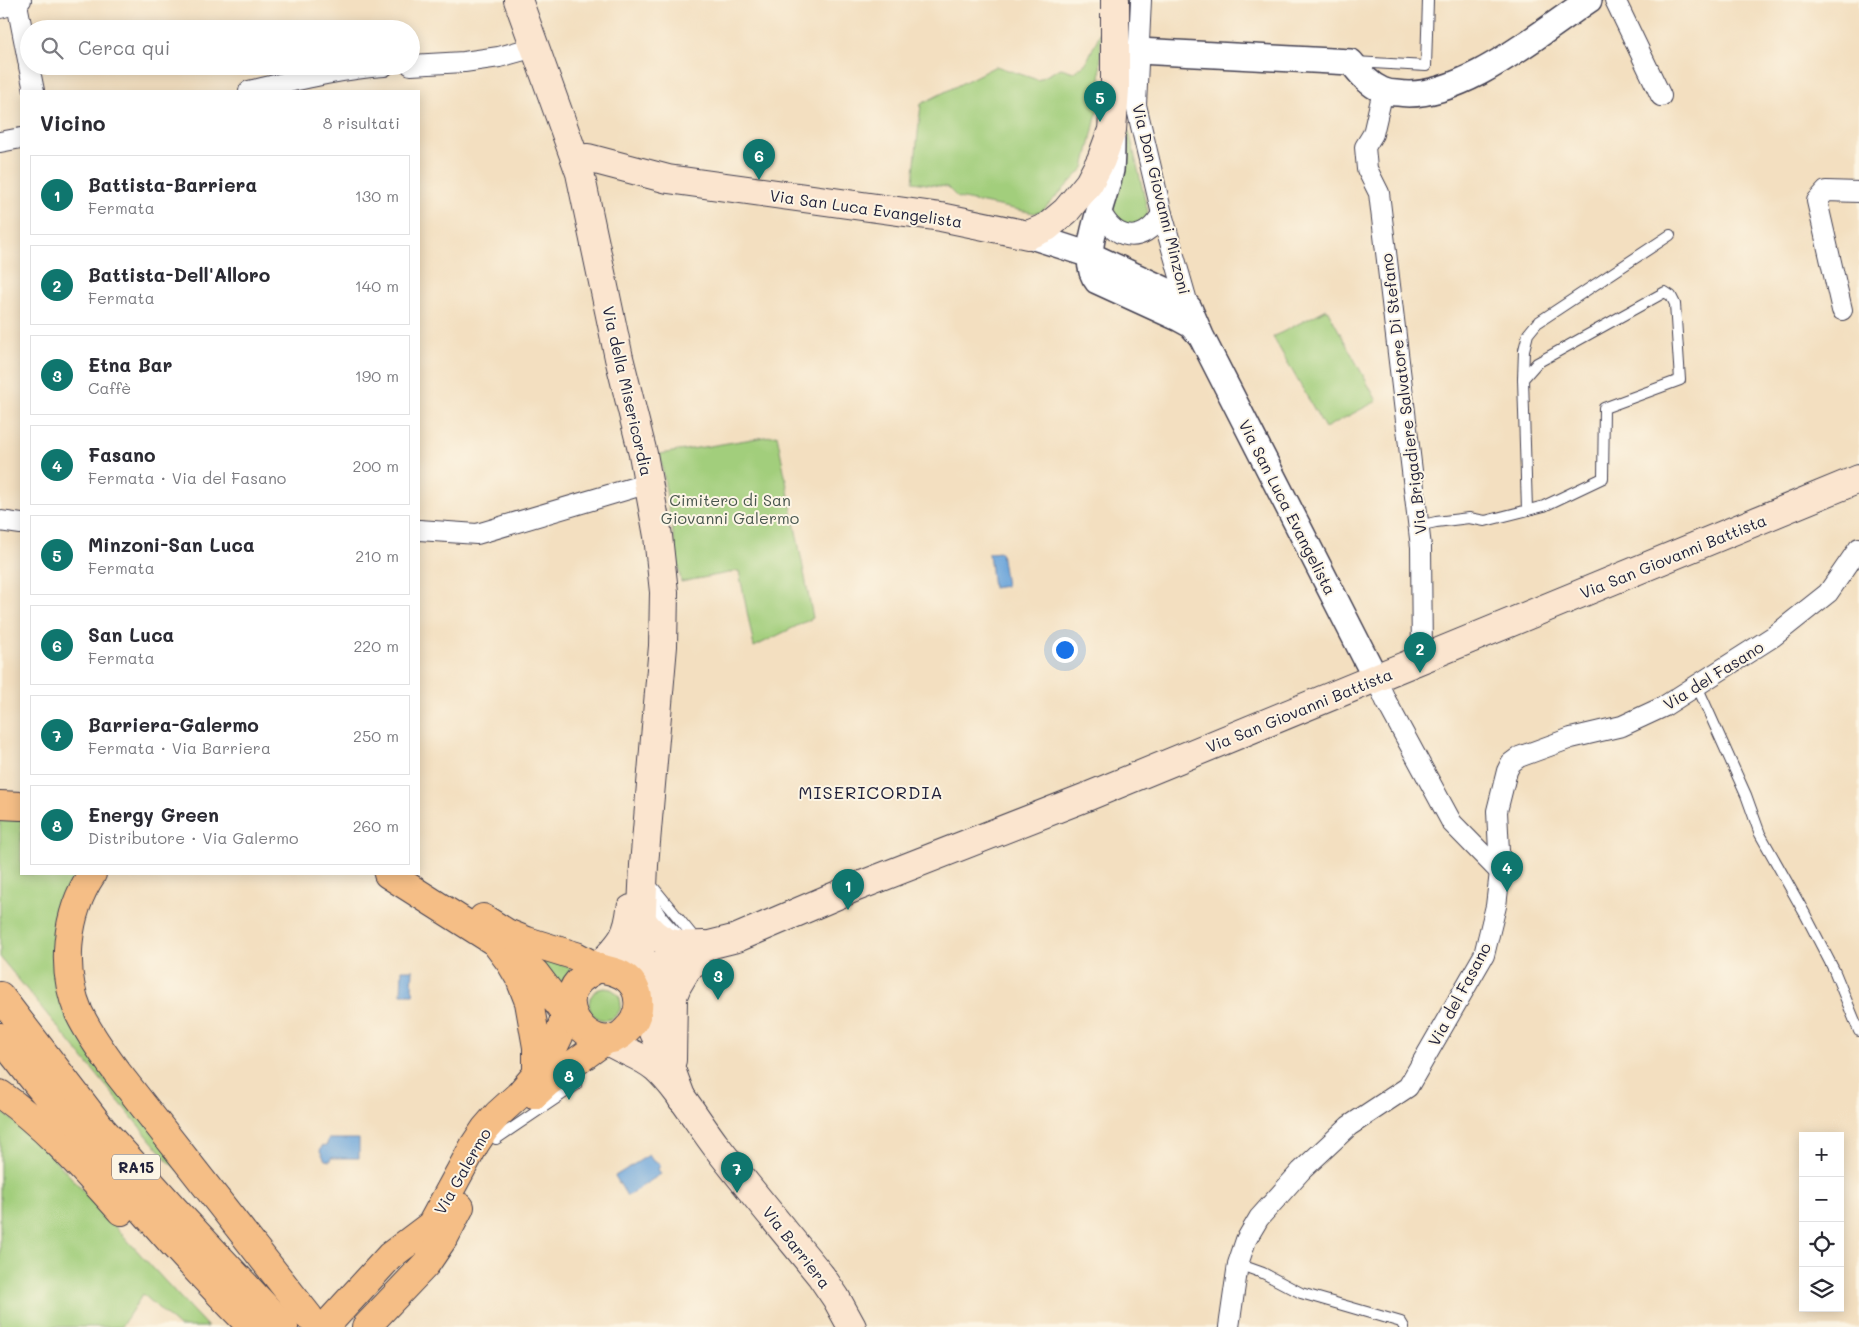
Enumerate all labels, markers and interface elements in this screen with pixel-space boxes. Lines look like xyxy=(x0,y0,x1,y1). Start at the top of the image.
search box xyxy=(20,20,420,75)
icon: search xyxy=(38,34,66,62)
text: Cerca qui xyxy=(78,35,170,60)
pin: 5 xyxy=(1084,81,1116,122)
street label: Via Don Giovanni Minzoni xyxy=(1128,101,1196,297)
text: Vicino xyxy=(40,109,105,136)
text: 8 risultati xyxy=(323,112,400,133)
pin: 6 xyxy=(743,139,775,180)
text: Battista-Barriera xyxy=(88,172,257,197)
street label: Via San Luca Evangelista xyxy=(768,184,964,232)
text: 1 xyxy=(53,185,61,206)
text: 130 m xyxy=(355,185,399,206)
text: Fermata xyxy=(88,197,155,218)
street label: Via Brigadiere Salvatore Di Stefano xyxy=(1375,252,1431,536)
text: Battista-Dell'Alloro xyxy=(88,262,270,287)
text: 2 xyxy=(53,275,61,296)
text: 140 m xyxy=(355,275,399,296)
text: Fermata xyxy=(88,287,155,308)
street label: Via della Misericordia xyxy=(598,304,658,478)
text: Etna Bar xyxy=(88,352,172,377)
text: 3 xyxy=(52,365,62,386)
text: 190 m xyxy=(355,365,399,386)
text: Caffè xyxy=(88,377,131,398)
street label: Via San Luca Evangelista xyxy=(1235,416,1341,598)
text: Fasano xyxy=(88,442,156,467)
text: 4 xyxy=(52,455,62,476)
text: 200 m xyxy=(352,455,399,476)
text: Fermata · Via del Fasano xyxy=(88,467,286,488)
park label: Cimitero di San Giovanni Galermo xyxy=(661,489,799,528)
street label: Via San Giovanni Battista xyxy=(1577,509,1769,603)
text: Minzoni-San Luca xyxy=(88,532,255,557)
text: 5 xyxy=(52,545,62,566)
text: 210 m xyxy=(355,545,399,566)
text: Fermata xyxy=(88,557,155,578)
text: San Luca xyxy=(88,622,174,647)
pin: 2 xyxy=(1404,632,1436,673)
text: 6 xyxy=(52,635,62,656)
text: 220 m xyxy=(353,635,399,656)
street label: Via del Fasano xyxy=(1659,636,1767,714)
your location xyxy=(1052,637,1078,663)
text: Fermata xyxy=(88,647,155,668)
street label: Via San Giovanni Battista xyxy=(1203,663,1395,757)
text: Barriera-Galermo xyxy=(88,712,259,737)
text: 7 xyxy=(53,725,61,746)
text: 250 m xyxy=(353,725,399,746)
text: Fermata · Via Barriera xyxy=(88,737,271,758)
district label: MISERICORDIA xyxy=(798,780,944,804)
text: Energy Green xyxy=(88,802,219,827)
text: 8 xyxy=(52,815,62,836)
text: 260 m xyxy=(353,815,399,836)
text: Distributore · Via Galermo xyxy=(88,827,299,848)
pin: 4 xyxy=(1491,851,1523,892)
pin: 1 xyxy=(832,869,864,910)
street label: Via del Fasano xyxy=(1423,939,1495,1049)
pin: 3 xyxy=(702,959,734,1000)
pin: 8 xyxy=(553,1059,585,1100)
street label: Via Galermo xyxy=(429,1124,495,1218)
map controls xyxy=(1799,1132,1844,1312)
button: + xyxy=(1799,1132,1844,1177)
pin: 7 xyxy=(721,1152,753,1193)
road number: RA15 xyxy=(112,1154,160,1180)
button: − xyxy=(1799,1177,1844,1222)
street label: Via Barriera xyxy=(758,1202,836,1293)
button: locate xyxy=(1799,1222,1844,1267)
button: layers xyxy=(1799,1267,1844,1312)

